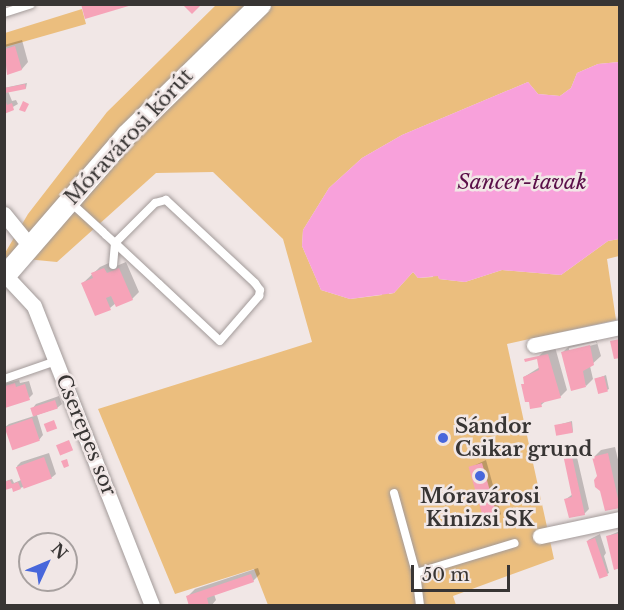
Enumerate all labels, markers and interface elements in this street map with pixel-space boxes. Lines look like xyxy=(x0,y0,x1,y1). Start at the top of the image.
street label: Móravárosi körút xyxy=(60,64,198,210)
water label: Sancer-tavak xyxy=(457,169,587,195)
street label: Cserepes sor xyxy=(51,371,121,499)
place label: Sándor Csikar grund xyxy=(455,414,593,461)
marker: Sándor Csikar grund xyxy=(436,431,450,445)
marker: Móravárosi Kinizsi SK xyxy=(473,469,487,483)
place label: Móravárosi Kinizsi SK xyxy=(420,485,540,532)
north arrow xyxy=(18,532,78,592)
text: N xyxy=(47,539,72,563)
scale bar xyxy=(414,553,513,591)
text: 50 m xyxy=(422,564,470,586)

